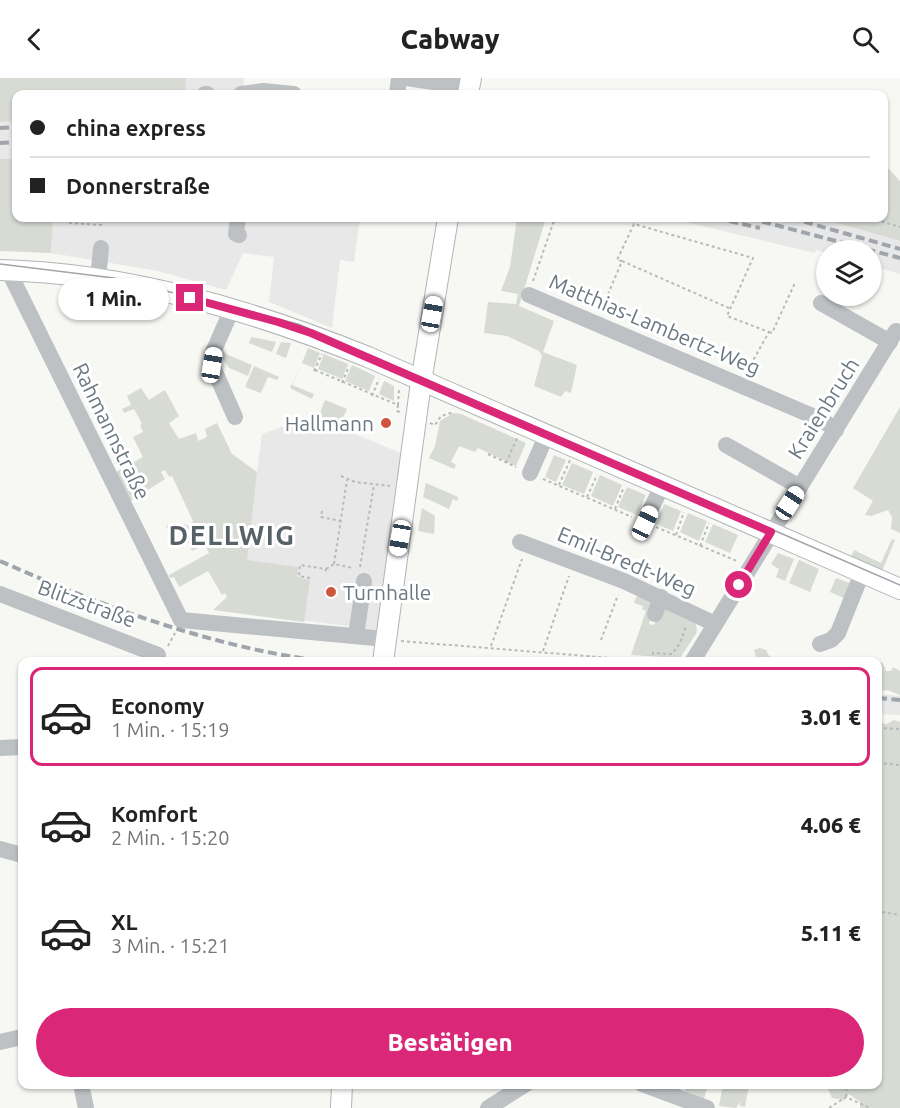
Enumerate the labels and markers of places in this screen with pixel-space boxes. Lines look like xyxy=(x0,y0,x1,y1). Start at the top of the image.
place label: Hallmann xyxy=(285,411,374,435)
marker: Hallmann xyxy=(379,416,393,430)
place label: Turnhalle xyxy=(343,580,431,604)
marker: Turnhalle xyxy=(324,585,338,599)

